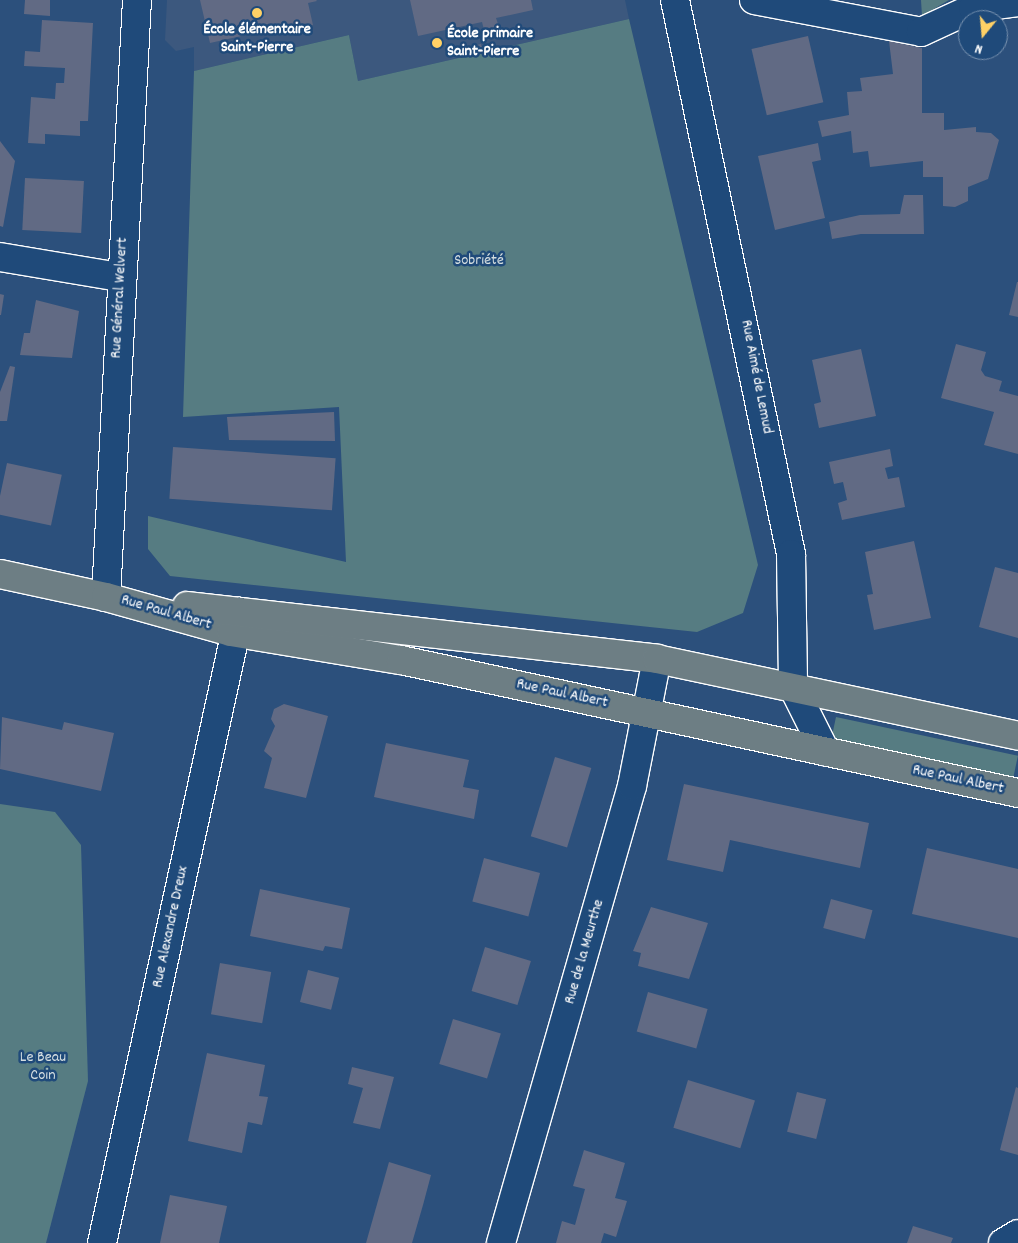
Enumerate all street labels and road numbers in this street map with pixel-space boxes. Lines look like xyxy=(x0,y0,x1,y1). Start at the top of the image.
street label: Rue Général Welvert xyxy=(107,237,133,359)
street label: Rue Aimé de Lemud xyxy=(736,318,776,436)
street label: Rue Paul Albert xyxy=(119,591,213,635)
street label: Rue Paul Albert xyxy=(515,675,609,713)
street label: Rue Paul Albert xyxy=(911,761,1005,799)
street label: Rue Alexandre Dreux xyxy=(149,864,193,990)
street label: Rue de la Meurthe xyxy=(561,897,609,1007)

